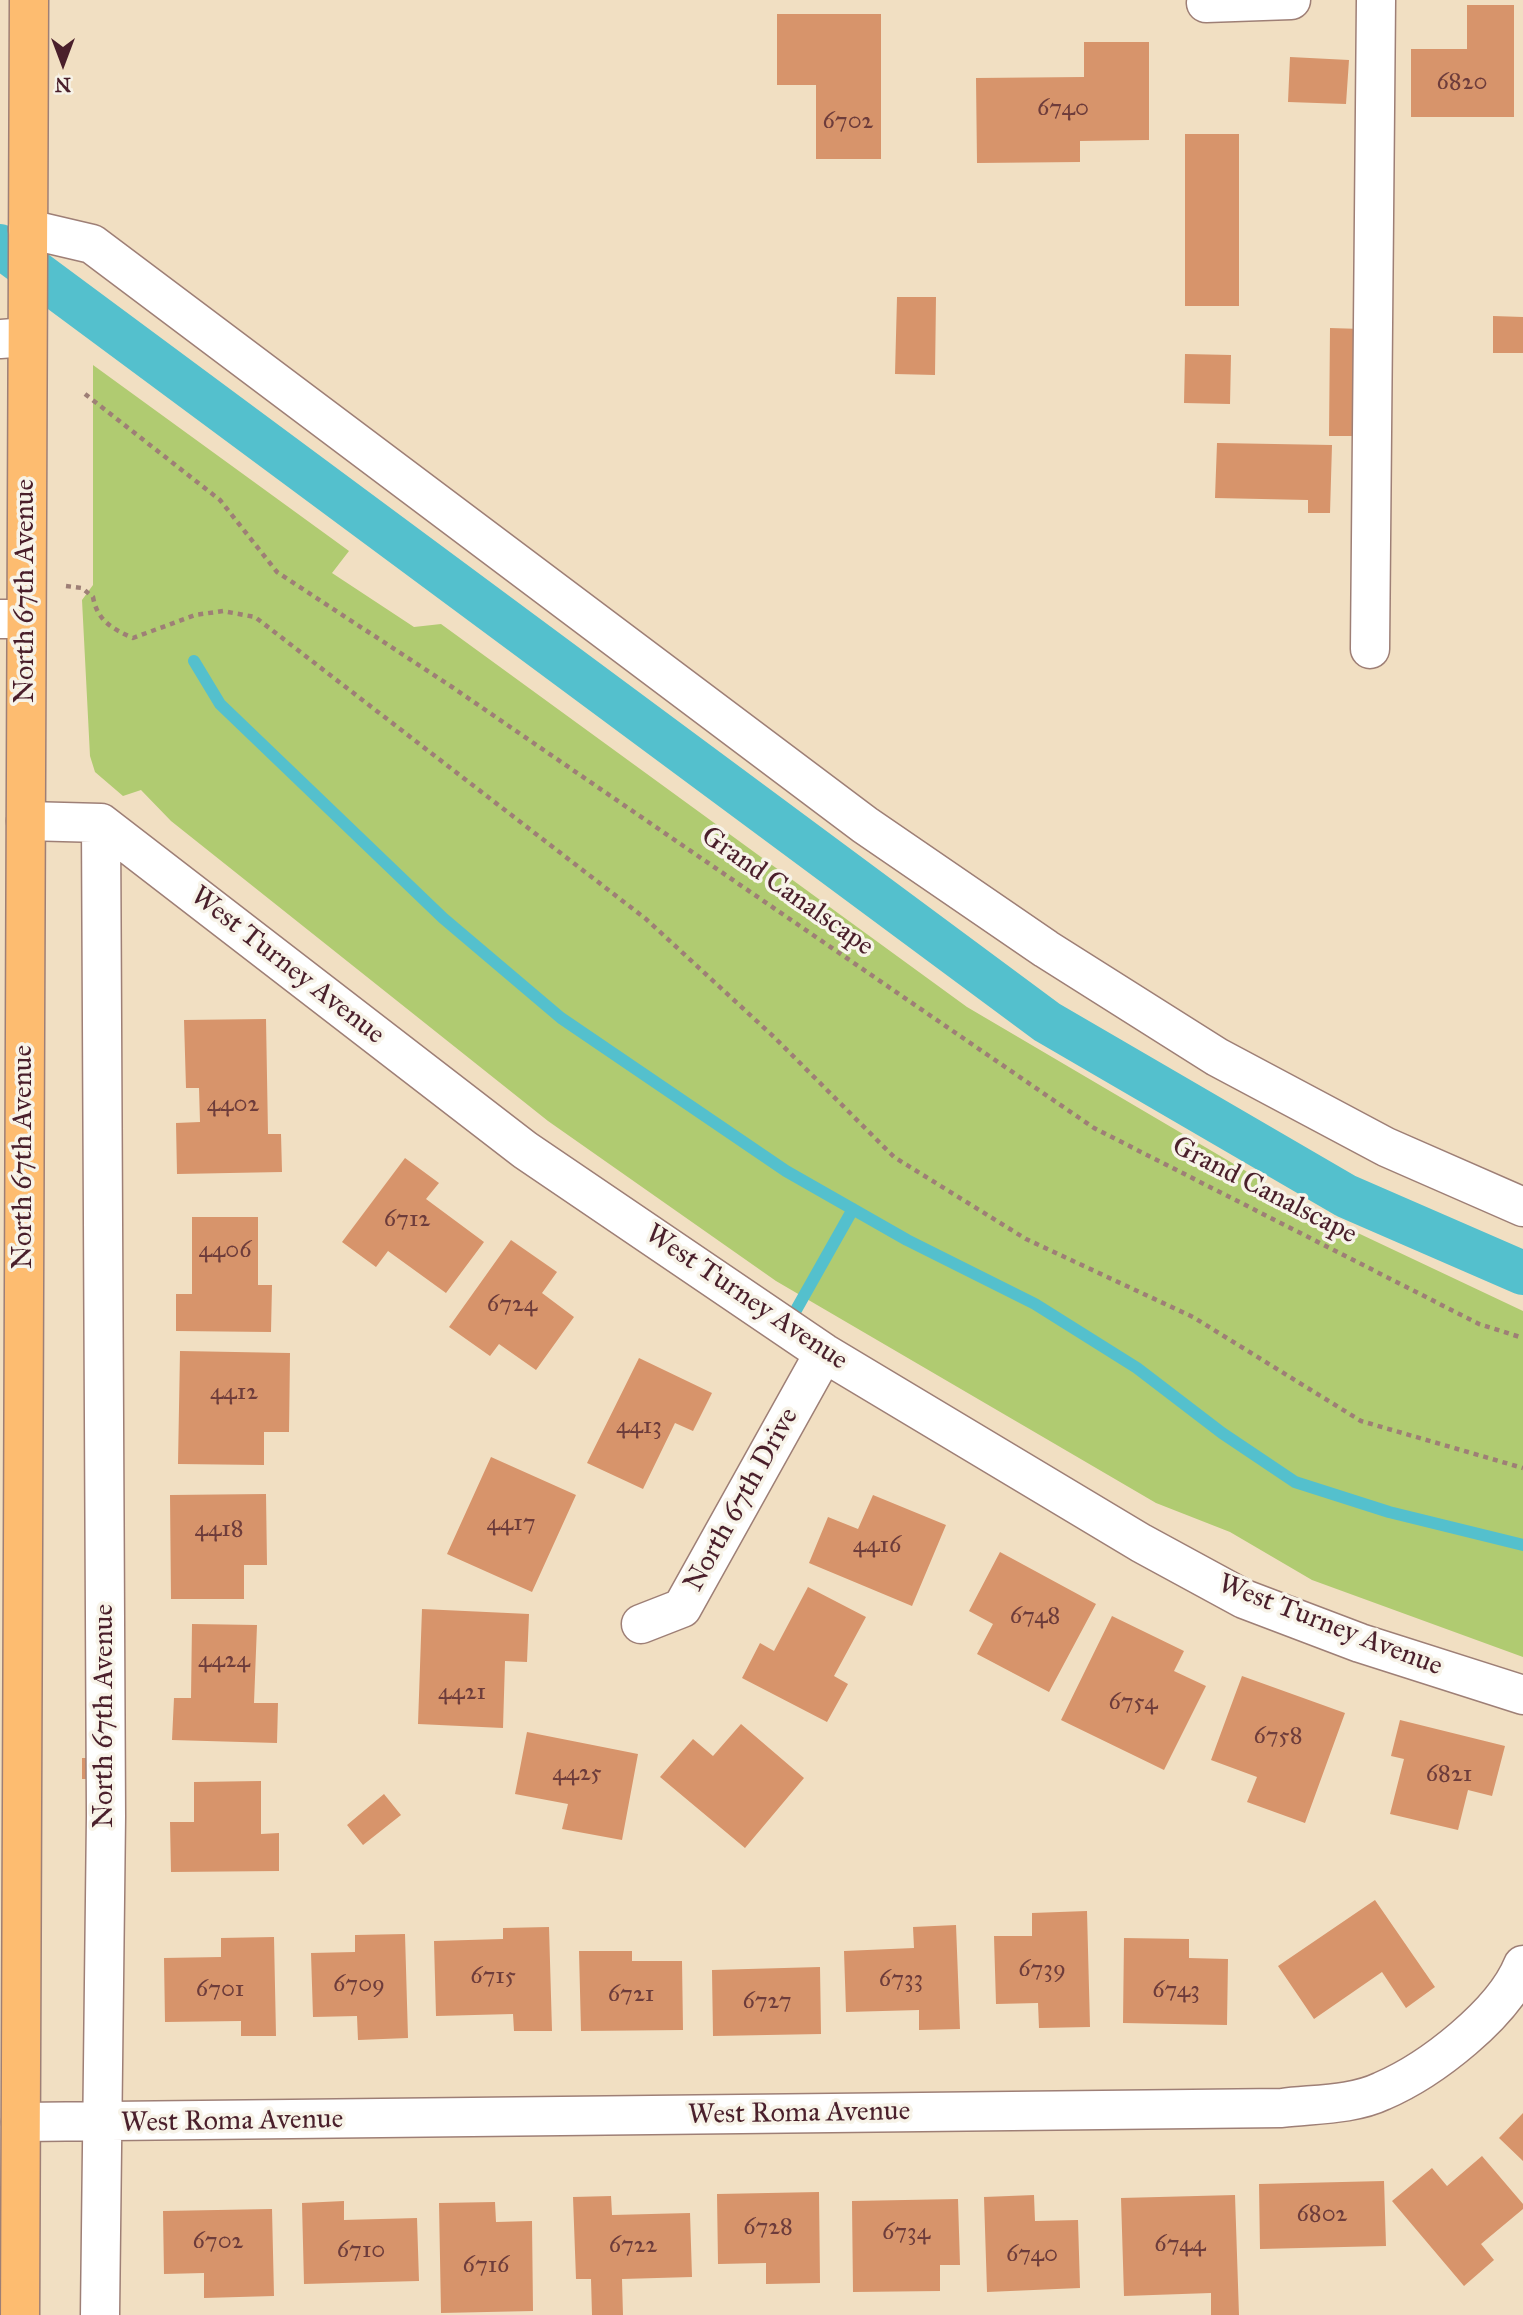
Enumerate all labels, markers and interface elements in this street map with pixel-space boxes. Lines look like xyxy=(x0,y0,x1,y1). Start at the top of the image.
north arrow xyxy=(28,28,98,98)
house number: 6820 xyxy=(1437,69,1487,97)
text: N xyxy=(55,73,71,96)
house number: 6740 xyxy=(1037,95,1089,123)
house number: 6702 xyxy=(823,108,873,136)
street label: North 67th Avenue xyxy=(9,479,43,703)
street label: Grand Canalscape xyxy=(694,820,880,964)
street label: West Turney Avenue xyxy=(183,880,391,1052)
street label: North 67th Avenue xyxy=(7,1045,41,1269)
house number: 4402 xyxy=(207,1091,259,1119)
street label: Grand Canalscape xyxy=(1166,1130,1362,1252)
house number: 6712 xyxy=(384,1206,430,1234)
street label: West Turney Avenue xyxy=(638,1218,854,1378)
house number: 4406 xyxy=(198,1237,252,1265)
house number: 6724 xyxy=(487,1291,537,1319)
house number: 4412 xyxy=(210,1379,258,1407)
street label: North 67th Drive xyxy=(678,1402,806,1598)
house number: 4413 xyxy=(616,1413,662,1441)
house number: 4417 xyxy=(486,1510,536,1538)
house number: 4418 xyxy=(195,1516,243,1544)
house number: 4416 xyxy=(853,1532,901,1560)
street label: West Turney Avenue xyxy=(1213,1568,1447,1684)
house number: 6748 xyxy=(1010,1603,1060,1631)
street label: North 67th Avenue xyxy=(88,1604,122,1828)
house number: 4424 xyxy=(198,1647,250,1675)
house number: 4421 xyxy=(438,1679,486,1707)
house number: 6754 xyxy=(1108,1689,1158,1717)
house number: 6758 xyxy=(1253,1723,1303,1751)
house number: 4425 xyxy=(552,1760,602,1788)
house number: 6821 xyxy=(1426,1761,1472,1789)
house number: 6739 xyxy=(1018,1956,1066,1984)
house number: 6715 xyxy=(470,1963,516,1991)
house number: 6733 xyxy=(879,1966,923,1994)
house number: 6709 xyxy=(333,1971,385,1999)
house number: 6701 xyxy=(196,1976,244,2004)
house number: 6743 xyxy=(1152,1977,1200,2005)
house number: 6721 xyxy=(608,1981,654,2009)
house number: 6727 xyxy=(742,1988,792,2016)
street label: West Roma Avenue xyxy=(688,2095,910,2133)
street label: West Roma Avenue xyxy=(121,2103,343,2141)
house number: 6802 xyxy=(1297,2201,1347,2229)
house number: 6728 xyxy=(743,2214,793,2242)
house number: 6734 xyxy=(882,2219,930,2247)
house number: 6702 xyxy=(193,2228,243,2256)
house number: 6744 xyxy=(1154,2231,1206,2259)
house number: 6722 xyxy=(609,2232,657,2260)
house number: 6710 xyxy=(337,2237,385,2265)
house number: 6740 xyxy=(1006,2241,1058,2269)
house number: 6716 xyxy=(463,2252,509,2280)

